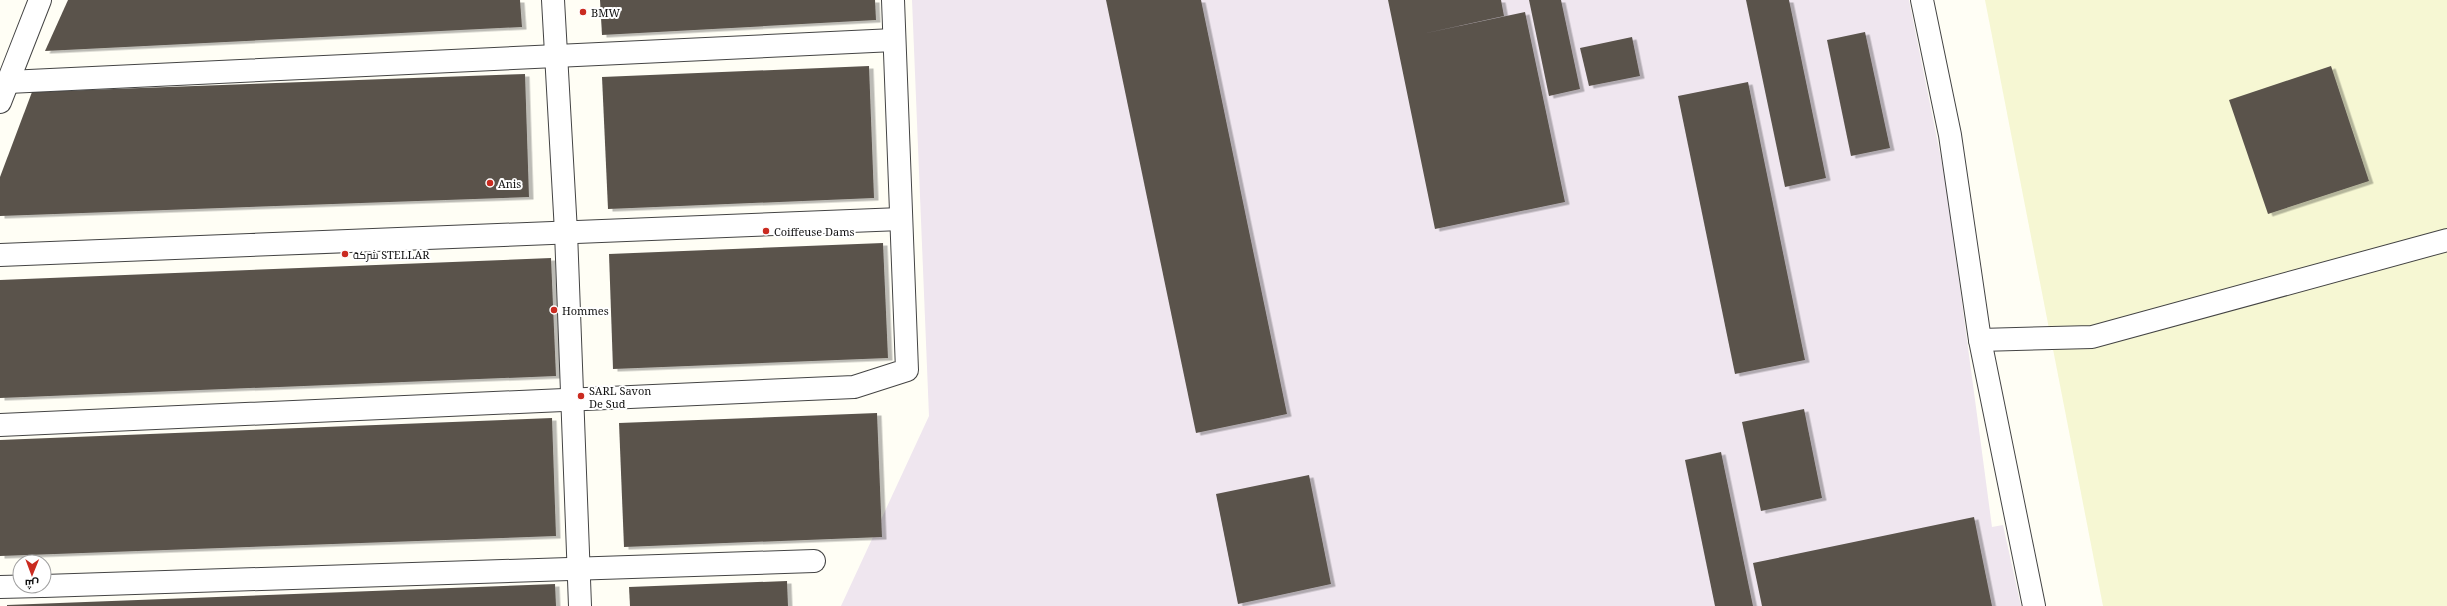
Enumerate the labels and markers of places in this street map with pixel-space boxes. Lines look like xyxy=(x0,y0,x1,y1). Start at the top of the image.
place label: BMW xyxy=(591,5,621,20)
marker: BMW xyxy=(578,7,588,17)
place label: Anis xyxy=(498,176,521,191)
marker: Anis xyxy=(485,178,495,188)
place label: Coiffeuse Dams xyxy=(774,224,855,239)
marker: Coiffeuse Dams xyxy=(761,226,771,236)
place label: شركة STELLAR xyxy=(353,247,430,262)
marker: شركة STELLAR xyxy=(340,249,350,259)
place label: Hommes xyxy=(562,303,609,318)
marker: Hommes xyxy=(549,305,559,315)
place label: SARL Savon De Sud xyxy=(589,383,651,411)
marker: SARL Savon De Sud xyxy=(576,391,586,401)

